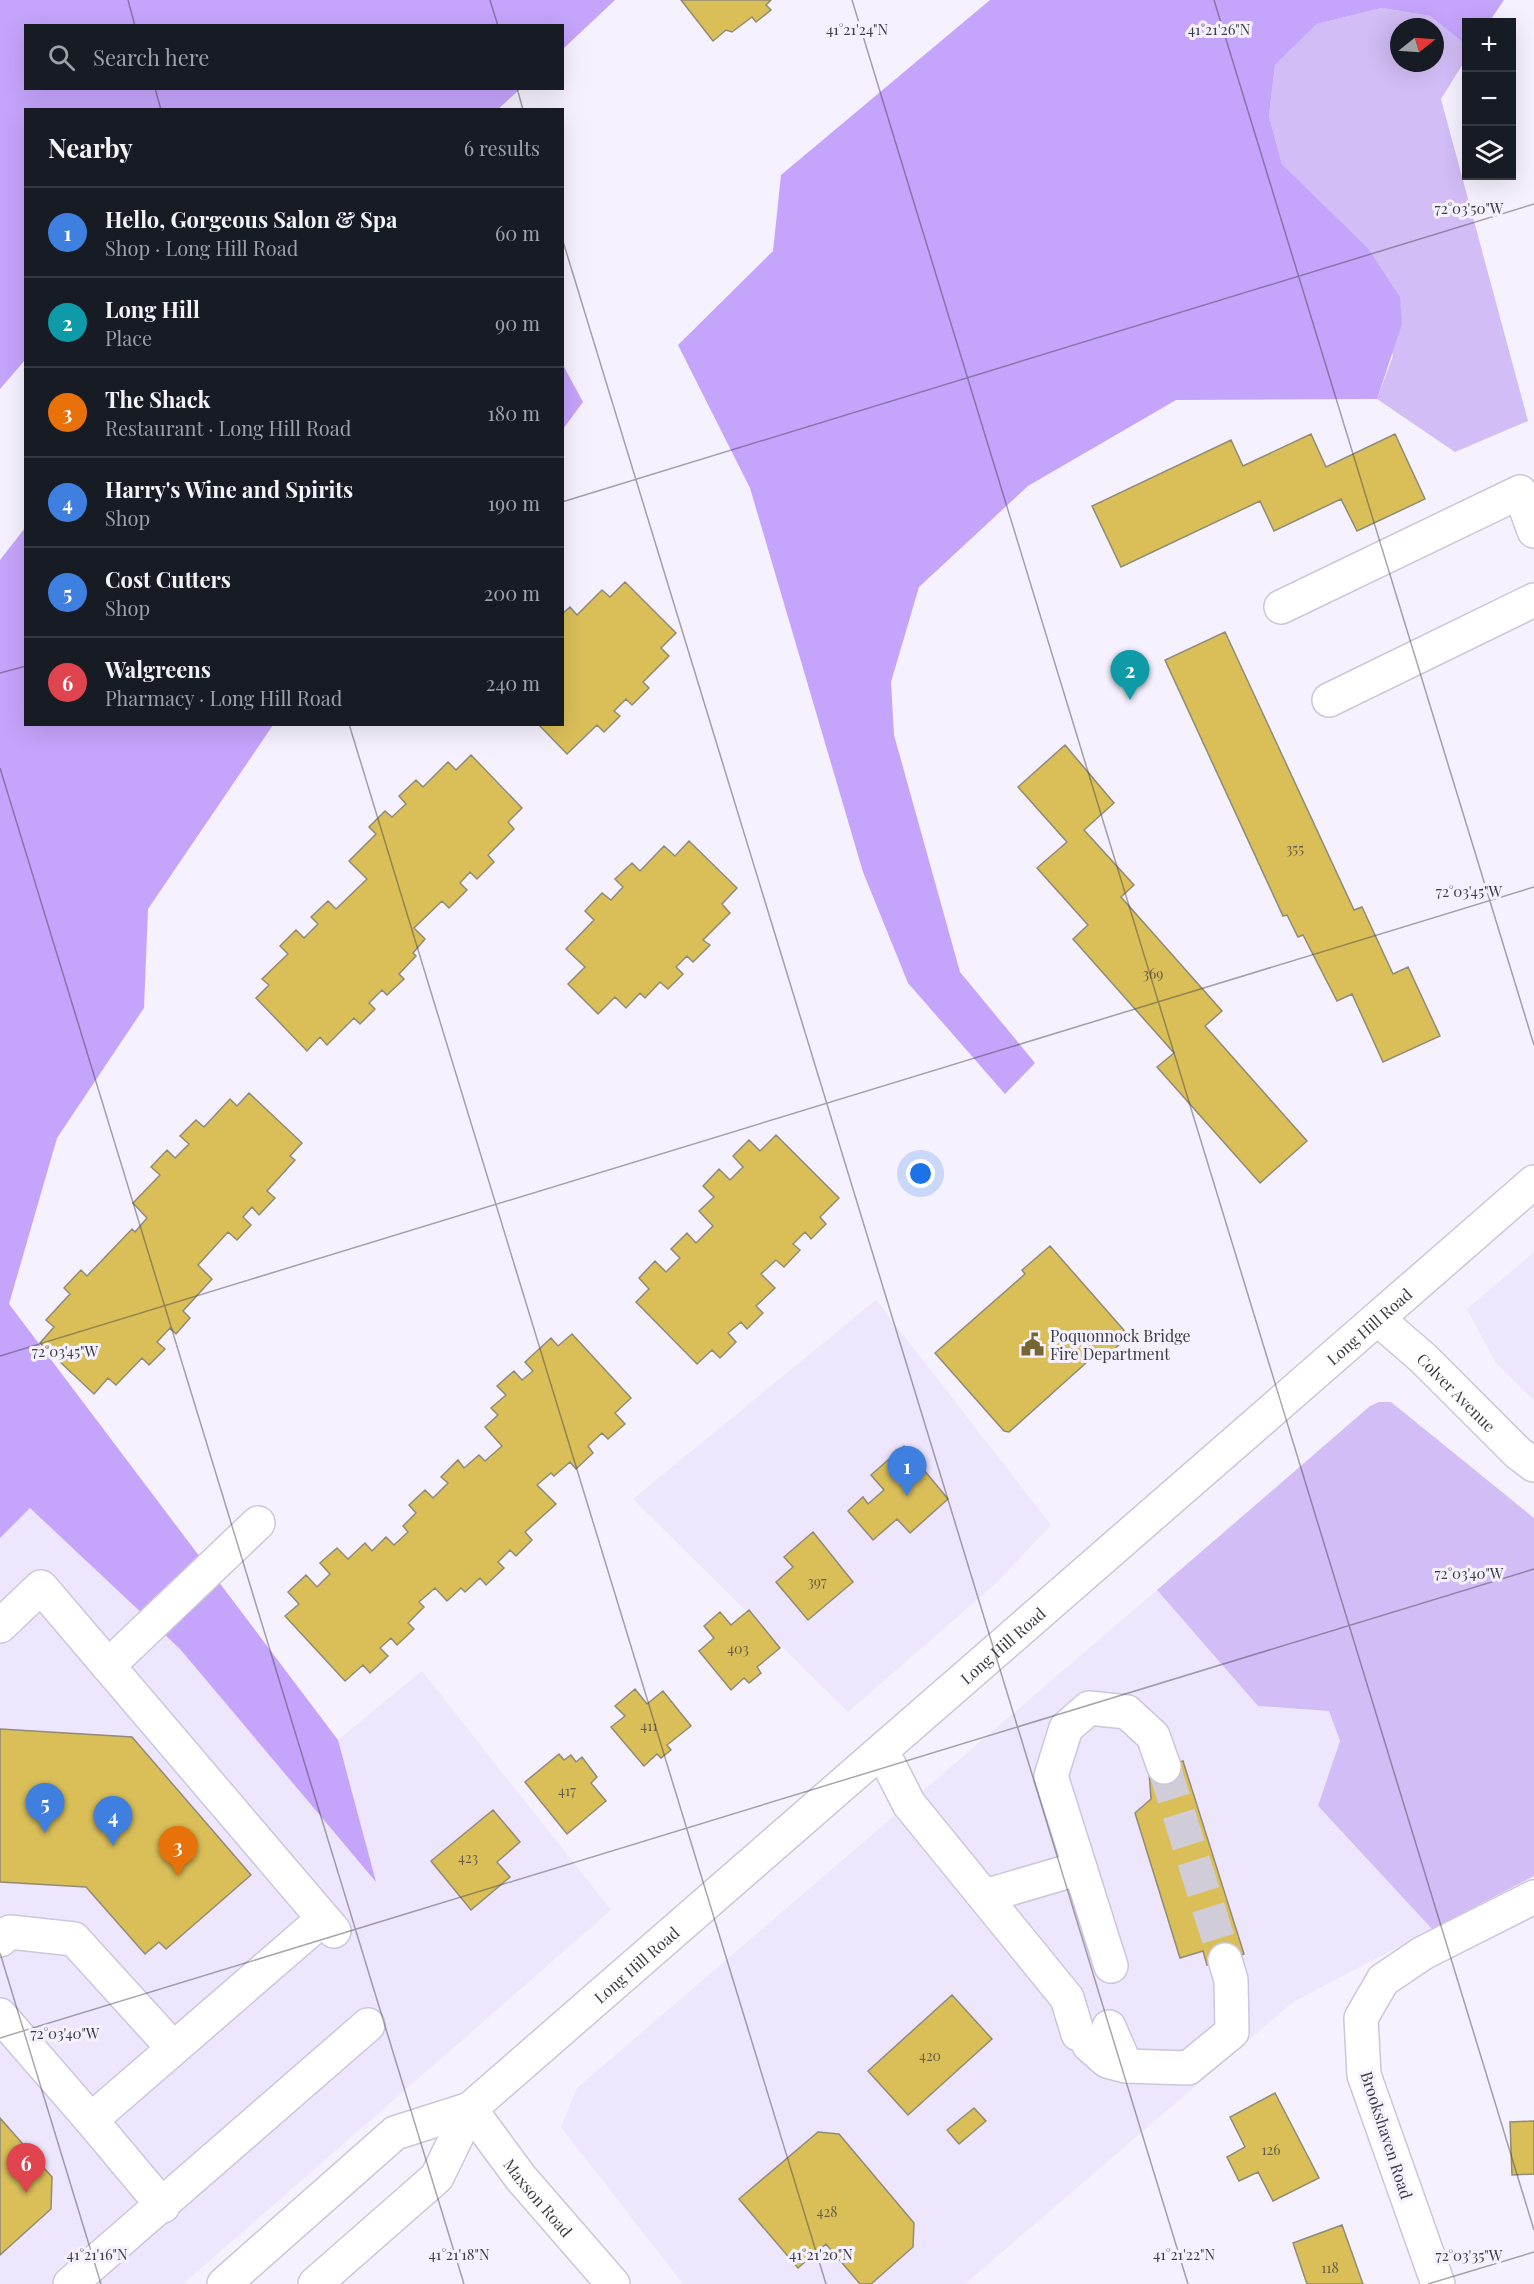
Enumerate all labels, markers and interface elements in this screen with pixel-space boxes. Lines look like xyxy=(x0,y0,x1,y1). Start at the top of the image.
north arrow xyxy=(1390,18,1444,72)
map controls xyxy=(1462,18,1516,180)
button: + xyxy=(1462,18,1516,72)
text: 41°21'24"N xyxy=(826,19,888,39)
text: 41°21'26"N xyxy=(1188,19,1251,39)
search box xyxy=(24,24,564,90)
icon: search xyxy=(45,41,78,74)
text: Search here xyxy=(93,42,209,72)
button: − xyxy=(1462,72,1516,126)
button: layers xyxy=(1462,126,1516,180)
text: Nearby xyxy=(48,130,133,165)
text: 6 results xyxy=(464,134,540,161)
text: 72°03'50"W xyxy=(1435,198,1504,218)
text: Hello, Gorgeous Salon & Spa xyxy=(105,204,397,234)
text: 1 xyxy=(64,219,71,246)
text: 60 m xyxy=(495,219,540,246)
text: Shop · Long Hill Road xyxy=(105,234,298,261)
text: Long Hill xyxy=(105,294,200,324)
text: 2 xyxy=(62,309,73,336)
text: 90 m xyxy=(495,309,540,336)
text: Place xyxy=(105,324,152,351)
text: The Shack xyxy=(105,384,210,414)
text: 3 xyxy=(63,399,72,426)
text: 180 m xyxy=(487,399,540,426)
text: Restaurant · Long Hill Road xyxy=(105,414,351,441)
text: Harry's Wine and Spirits xyxy=(105,474,353,504)
text: 4 xyxy=(62,489,73,516)
text: 190 m xyxy=(488,489,540,516)
text: Shop xyxy=(105,504,150,531)
text: Cost Cutters xyxy=(105,564,231,594)
text: 5 xyxy=(63,579,72,606)
text: 200 m xyxy=(484,579,540,606)
text: Shop xyxy=(105,594,150,621)
pin: 2 xyxy=(1110,650,1150,700)
text: Walgreens xyxy=(105,654,211,684)
text: 6 xyxy=(62,669,73,696)
text: 240 m xyxy=(486,669,540,696)
text: Pharmacy · Long Hill Road xyxy=(105,684,342,711)
house number: 355 xyxy=(1286,839,1304,858)
text: 72°03'45"W xyxy=(1436,881,1503,901)
house number: 369 xyxy=(1143,964,1163,983)
your location xyxy=(906,1159,935,1188)
street label: Long Hill Road xyxy=(1322,1283,1416,1369)
place label: Poquonnock Bridge Fire Department xyxy=(1050,1325,1191,1364)
public building icon: Poquonnock Bridge Fire Department xyxy=(1019,1331,1045,1357)
text: 72°03'45"W xyxy=(32,1341,99,1361)
street label: Colver Avenue xyxy=(1413,1348,1501,1436)
pin: 1 xyxy=(888,1446,926,1496)
text: 72°03'40"W xyxy=(1435,1563,1504,1583)
house number: 397 xyxy=(807,1572,827,1591)
street label: Long Hill Road xyxy=(955,1602,1049,1688)
house number: 403 xyxy=(727,1639,749,1658)
house number: 411 xyxy=(640,1716,658,1735)
house number: 417 xyxy=(558,1781,576,1800)
pin: 5 xyxy=(26,1784,64,1833)
pin: 4 xyxy=(94,1796,132,1846)
pin: 3 xyxy=(158,1826,198,1876)
house number: 423 xyxy=(458,1848,478,1867)
street label: Long Hill Road xyxy=(589,1922,683,2007)
text: 72°03'40"W xyxy=(31,2023,100,2043)
house number: 420 xyxy=(919,2046,941,2065)
street label: Brookshaven Road xyxy=(1356,2068,1418,2202)
house number: 126 xyxy=(1261,2140,1281,2159)
pin: 6 xyxy=(6,2144,46,2193)
street label: Maxson Road xyxy=(500,2154,578,2241)
house number: 428 xyxy=(817,2202,837,2221)
text: 41°21'16"N xyxy=(67,2244,128,2264)
text: 41°21'18"N xyxy=(428,2244,490,2264)
text: 41°21'20"N xyxy=(789,2244,853,2264)
text: 41°21'22"N xyxy=(1153,2244,1215,2264)
text: 72°03'35"W xyxy=(1436,2245,1503,2265)
house number: 118 xyxy=(1321,2258,1339,2277)

